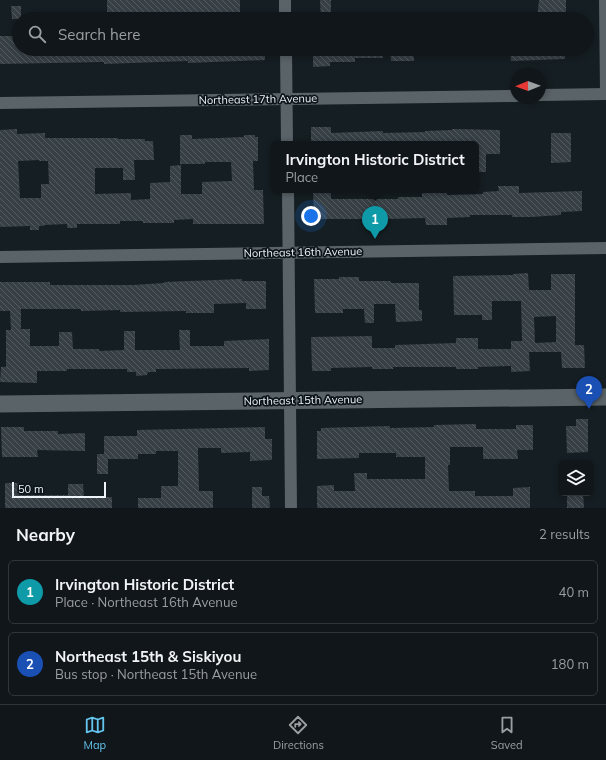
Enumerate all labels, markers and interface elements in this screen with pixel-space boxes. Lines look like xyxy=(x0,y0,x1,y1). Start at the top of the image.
search box xyxy=(12,12,594,56)
icon: search xyxy=(26,23,48,45)
text: Search here xyxy=(58,25,140,44)
north arrow xyxy=(510,68,546,104)
street label: Northeast 17th Avenue xyxy=(199,91,317,107)
popup xyxy=(271,141,479,193)
text: Irvington Historic District xyxy=(285,150,465,169)
text: Place xyxy=(285,169,318,185)
your location xyxy=(301,206,321,226)
pin: 1 xyxy=(362,206,388,239)
street label: Northeast 16th Avenue xyxy=(244,244,362,260)
pin: 2 xyxy=(576,376,602,409)
street label: Northeast 15th Avenue xyxy=(244,392,362,408)
map controls xyxy=(558,460,594,496)
button: layers xyxy=(558,460,594,496)
scale bar xyxy=(12,480,106,499)
text: 50 m xyxy=(18,482,44,496)
text: Nearby xyxy=(16,524,75,545)
text: 2 results xyxy=(539,526,590,542)
text: Irvington Historic District xyxy=(55,575,234,594)
text: 1 xyxy=(26,584,34,600)
text: 40 m xyxy=(559,584,589,600)
text: Place · Northeast 16th Avenue xyxy=(55,594,238,610)
text: Northeast 15th & Siskiyou xyxy=(55,647,241,666)
text: 2 xyxy=(26,656,34,672)
text: 180 m xyxy=(551,656,589,672)
text: Bus stop · Northeast 15th Avenue xyxy=(55,666,257,682)
tab: Map xyxy=(83,714,106,752)
tab: Directions xyxy=(273,714,324,752)
tab: Saved xyxy=(491,714,523,752)

